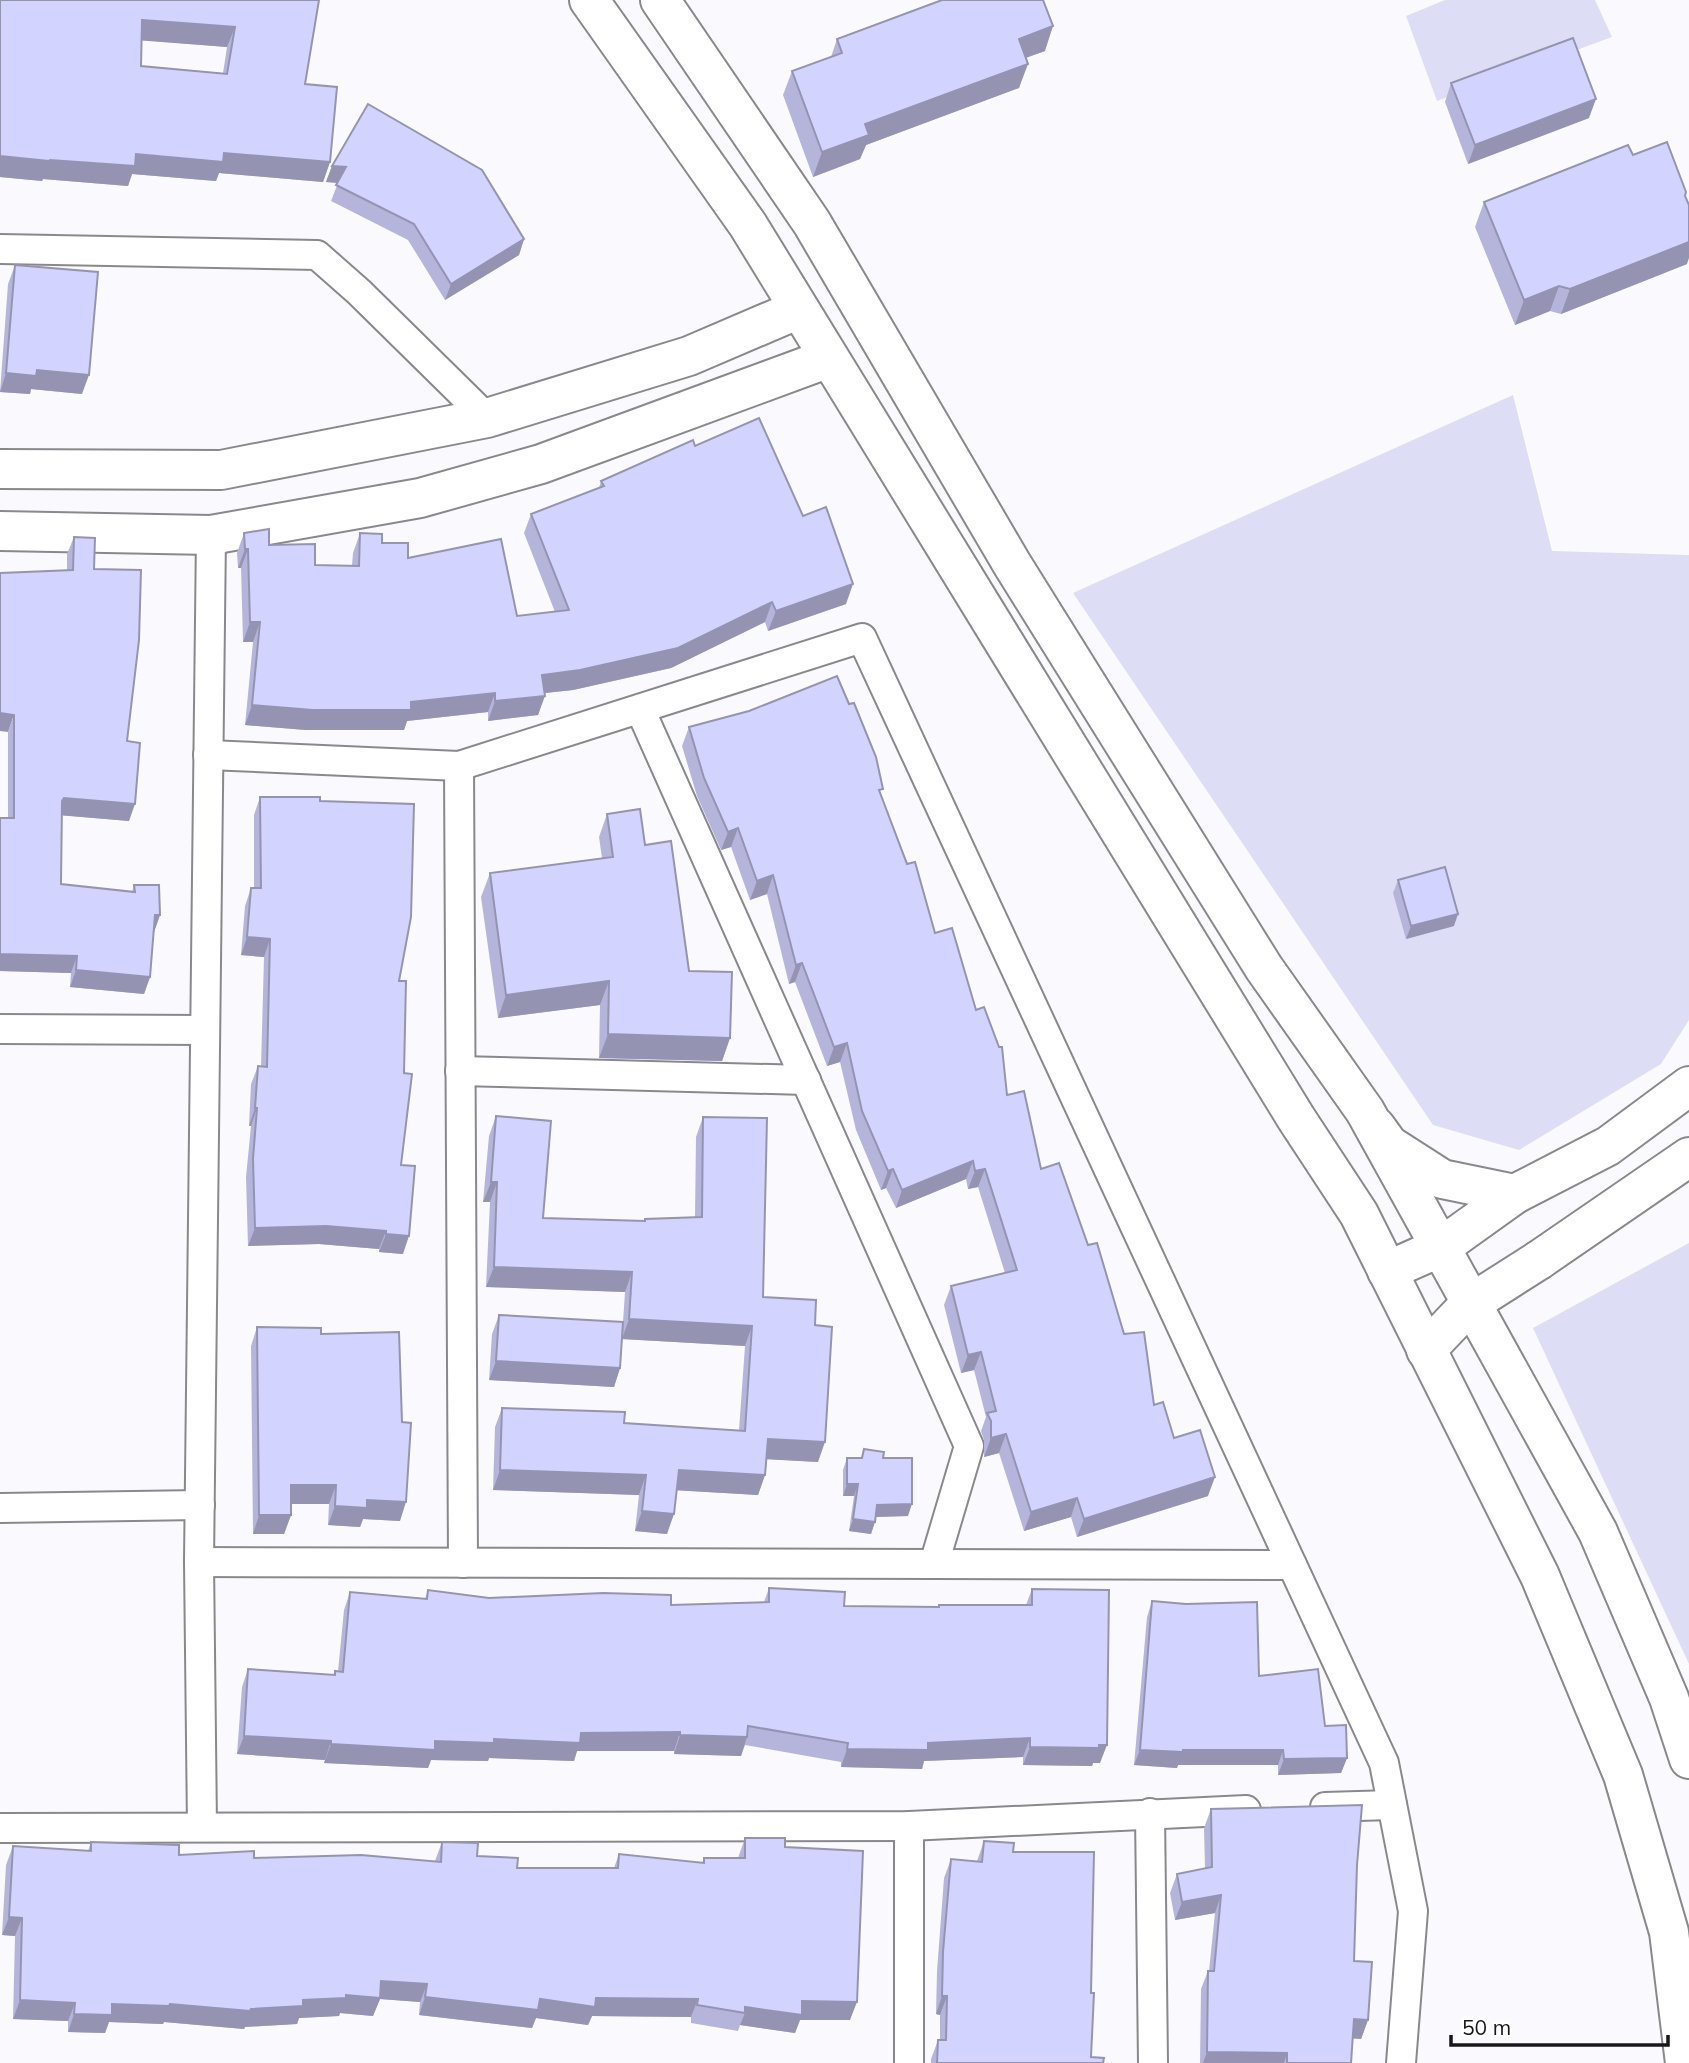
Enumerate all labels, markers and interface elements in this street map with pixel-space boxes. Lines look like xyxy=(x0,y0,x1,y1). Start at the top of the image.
scale bar xyxy=(1451,2004,1668,2048)
text: 50 m xyxy=(1462,2014,1511,2040)

